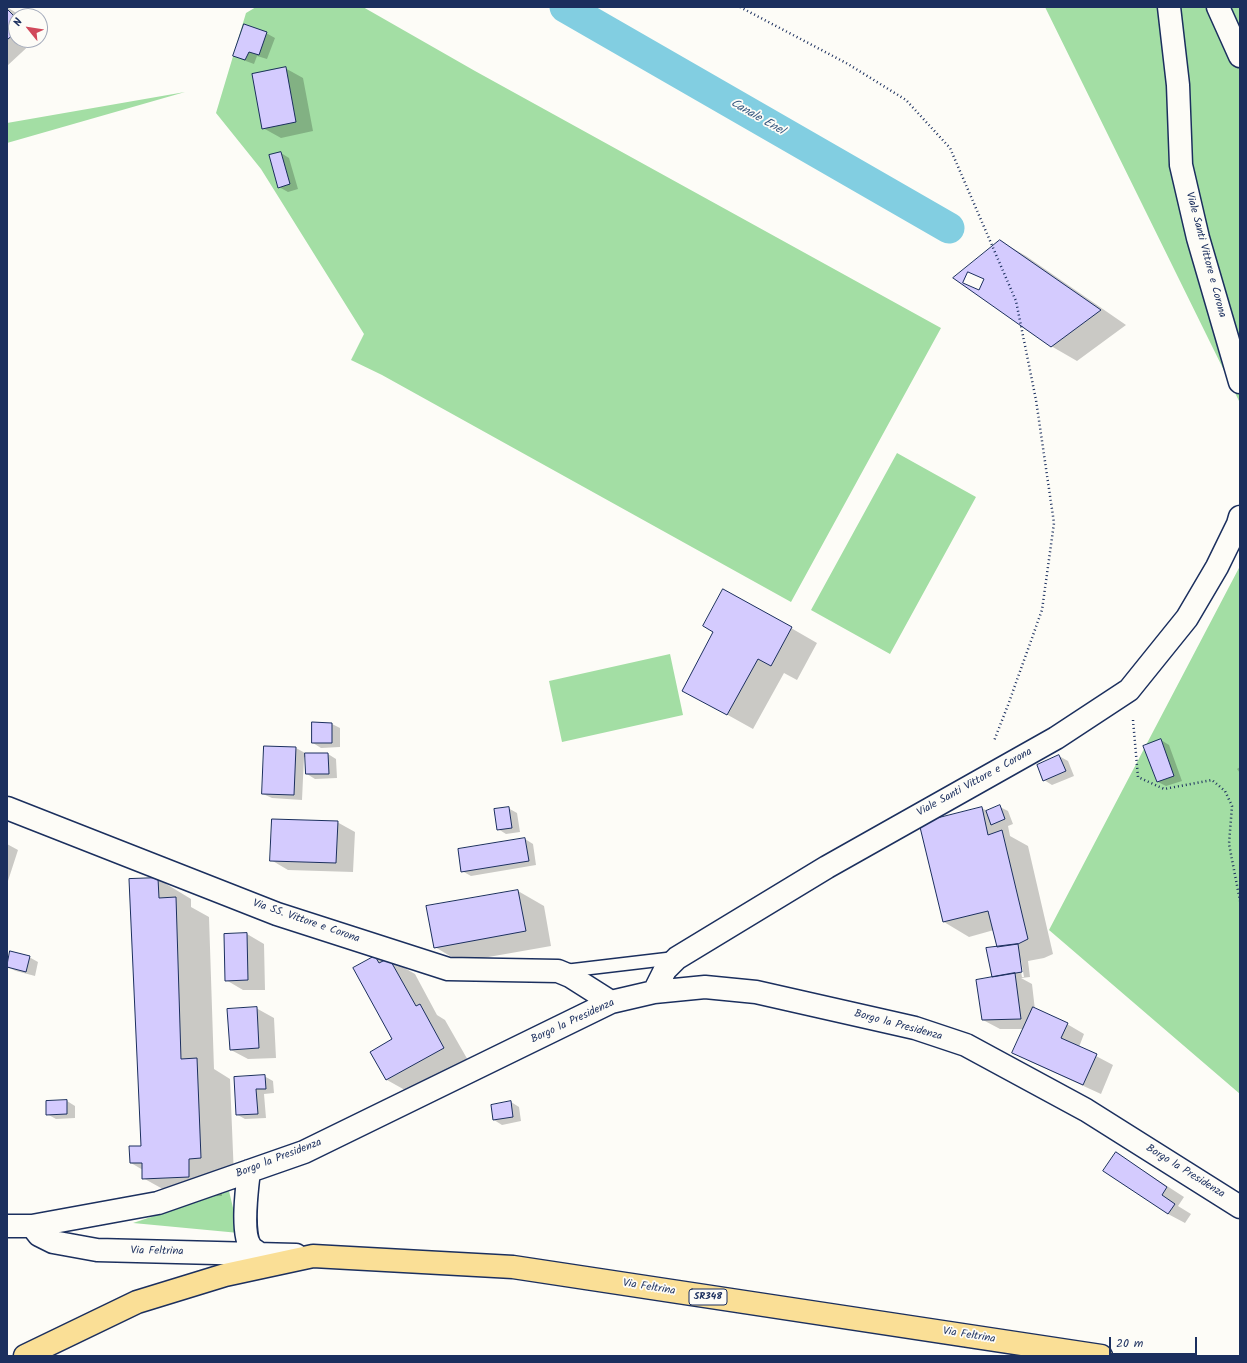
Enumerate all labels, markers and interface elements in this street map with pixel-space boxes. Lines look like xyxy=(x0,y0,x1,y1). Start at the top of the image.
north arrow xyxy=(8,8,48,48)
text: N xyxy=(9,15,28,30)
water label: Canale Enel xyxy=(728,97,786,139)
street label: Viale Santi Vittore e Corona xyxy=(1182,191,1228,319)
street label: Viale Santi Vittore e Corona xyxy=(915,746,1035,820)
street label: Via SS. Vittore e Corona xyxy=(251,897,361,947)
street label: Borgo la Presidenza xyxy=(529,997,617,1047)
street label: Borgo la Presidenza xyxy=(852,1008,944,1044)
street label: Borgo la Presidenza xyxy=(234,1137,324,1181)
street label: Borgo la Presidenza xyxy=(1143,1142,1227,1202)
street label: Via Feltrina xyxy=(130,1245,184,1259)
street label: Via Feltrina xyxy=(622,1277,676,1299)
road number: SR348 xyxy=(689,1289,727,1305)
street label: Via Feltrina xyxy=(942,1325,996,1347)
scale bar xyxy=(1111,1329,1199,1355)
text: 20 m xyxy=(1116,1334,1143,1353)

